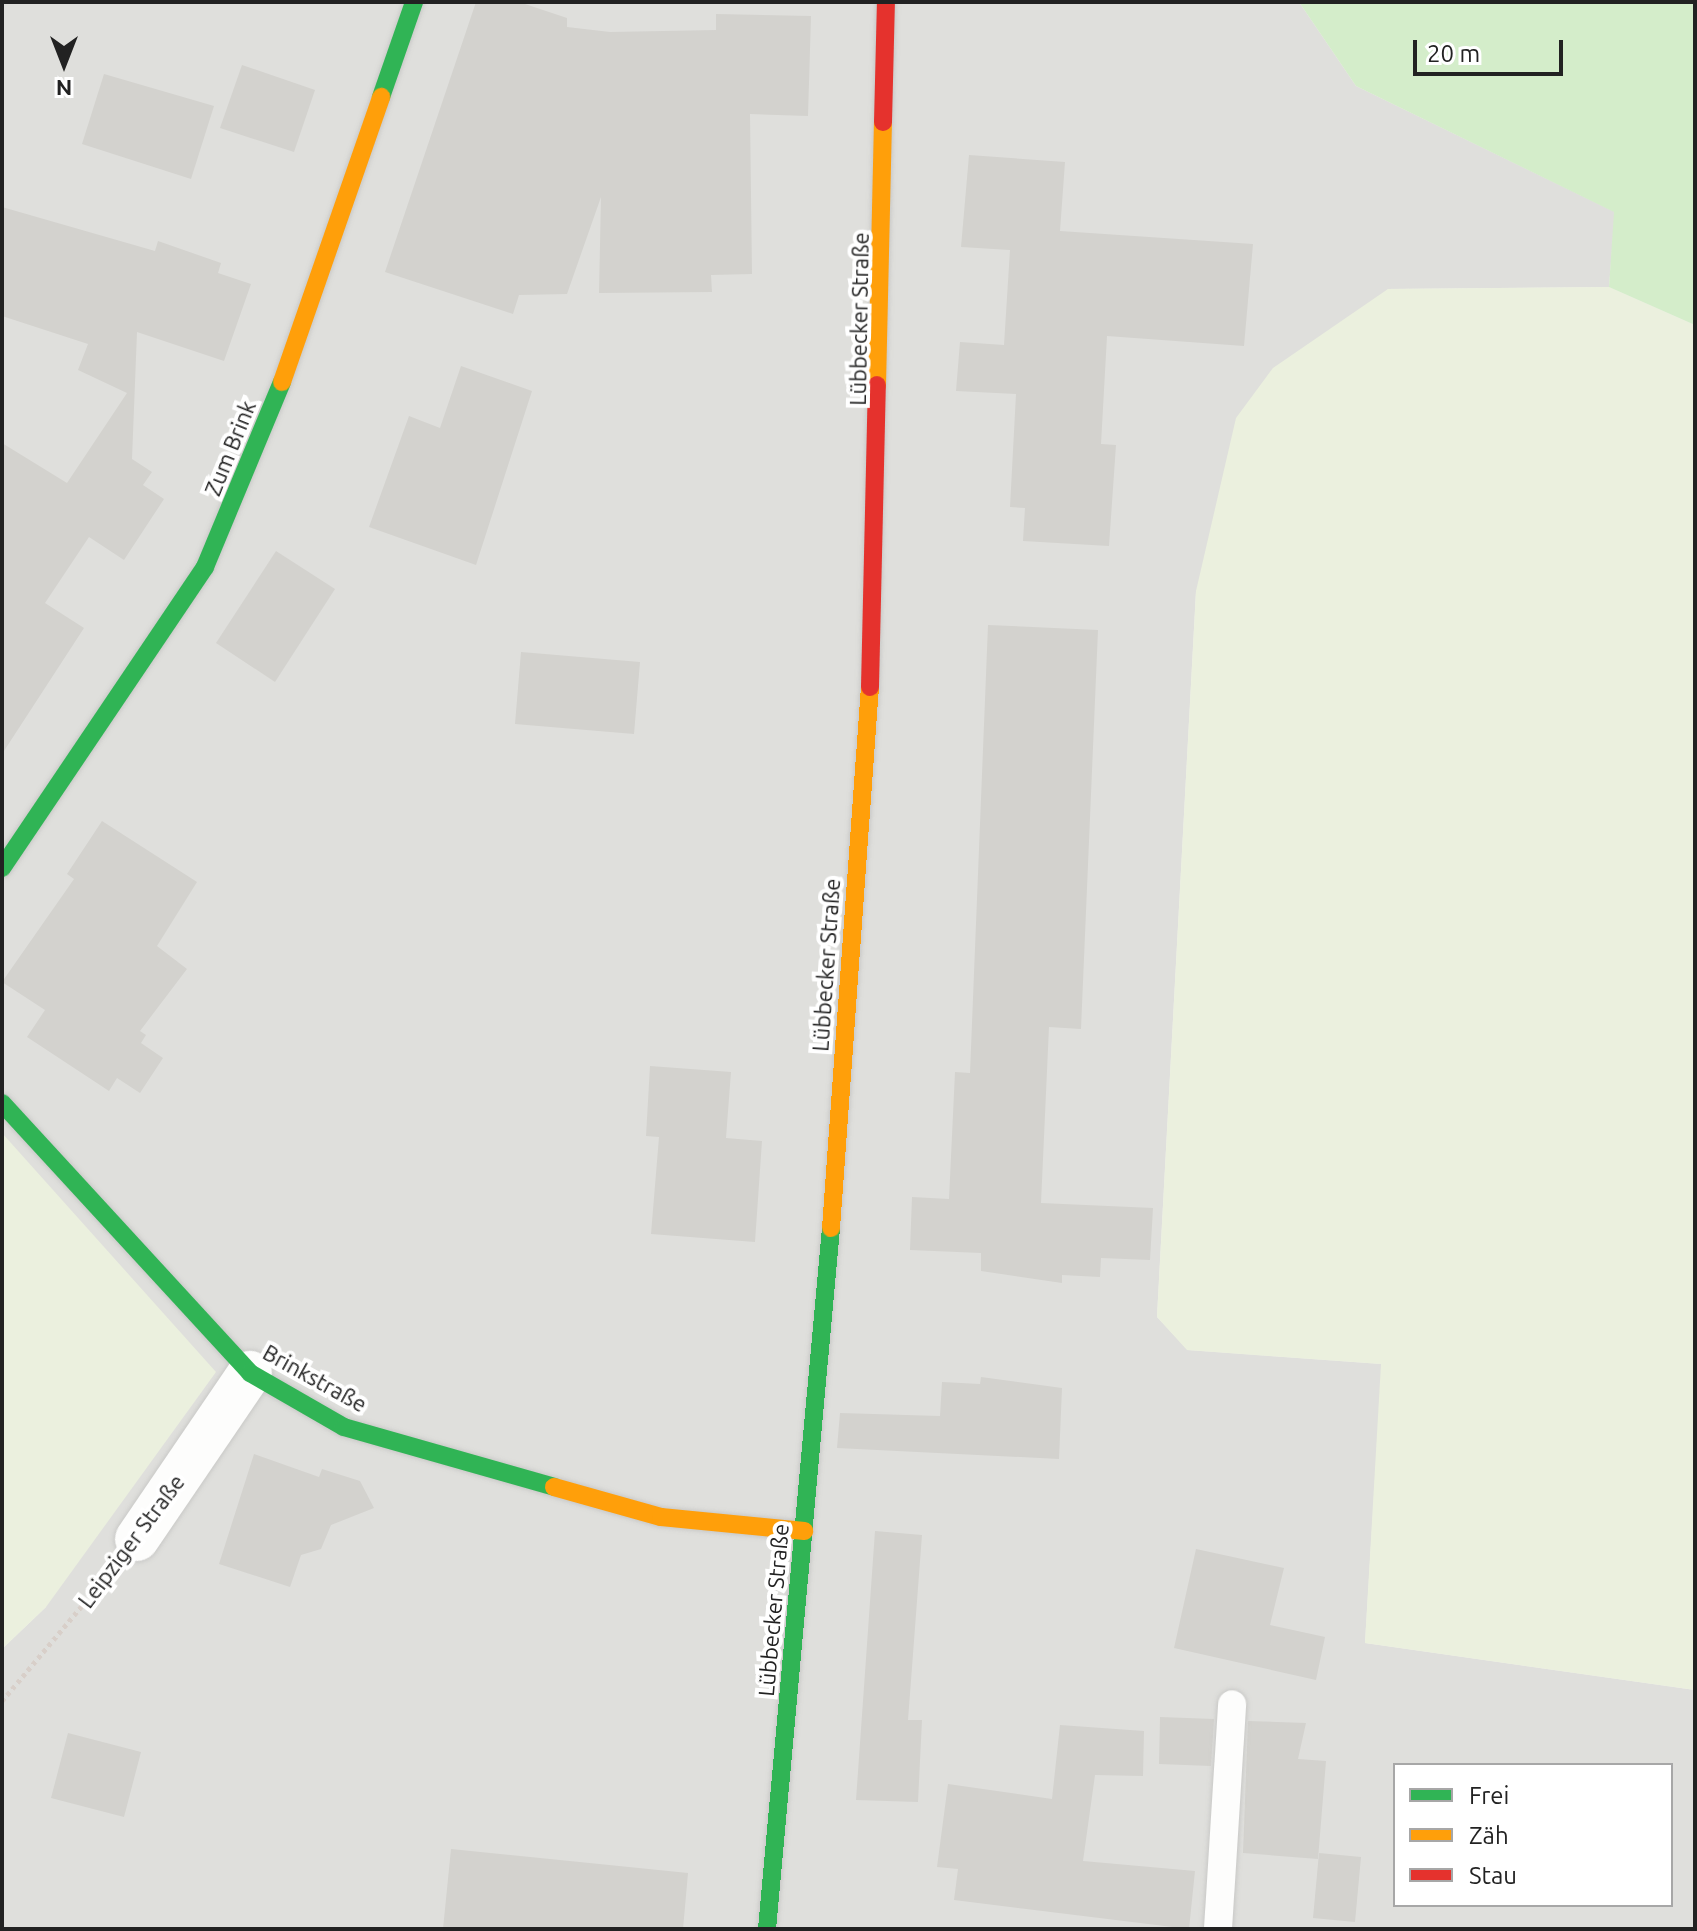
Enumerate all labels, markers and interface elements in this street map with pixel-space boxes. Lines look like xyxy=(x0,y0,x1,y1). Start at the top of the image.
north arrow xyxy=(24,24,104,104)
scale bar xyxy=(1417,24,1567,74)
text: 20 m xyxy=(1427,40,1480,67)
text: N xyxy=(56,76,72,101)
street label: Lübbecker Straße xyxy=(844,232,874,406)
street label: Zum Brink xyxy=(199,397,261,499)
street label: Lübbecker Straße xyxy=(807,878,845,1052)
street label: Brinkstraße xyxy=(259,1339,371,1417)
street label: Leipziger Straße xyxy=(72,1469,190,1613)
street label: Lübbecker Straße xyxy=(752,1523,794,1697)
legend xyxy=(1393,1763,1673,1907)
text: Frei xyxy=(1469,1782,1509,1809)
text: Zäh xyxy=(1469,1822,1509,1849)
text: Stau xyxy=(1469,1862,1517,1889)

